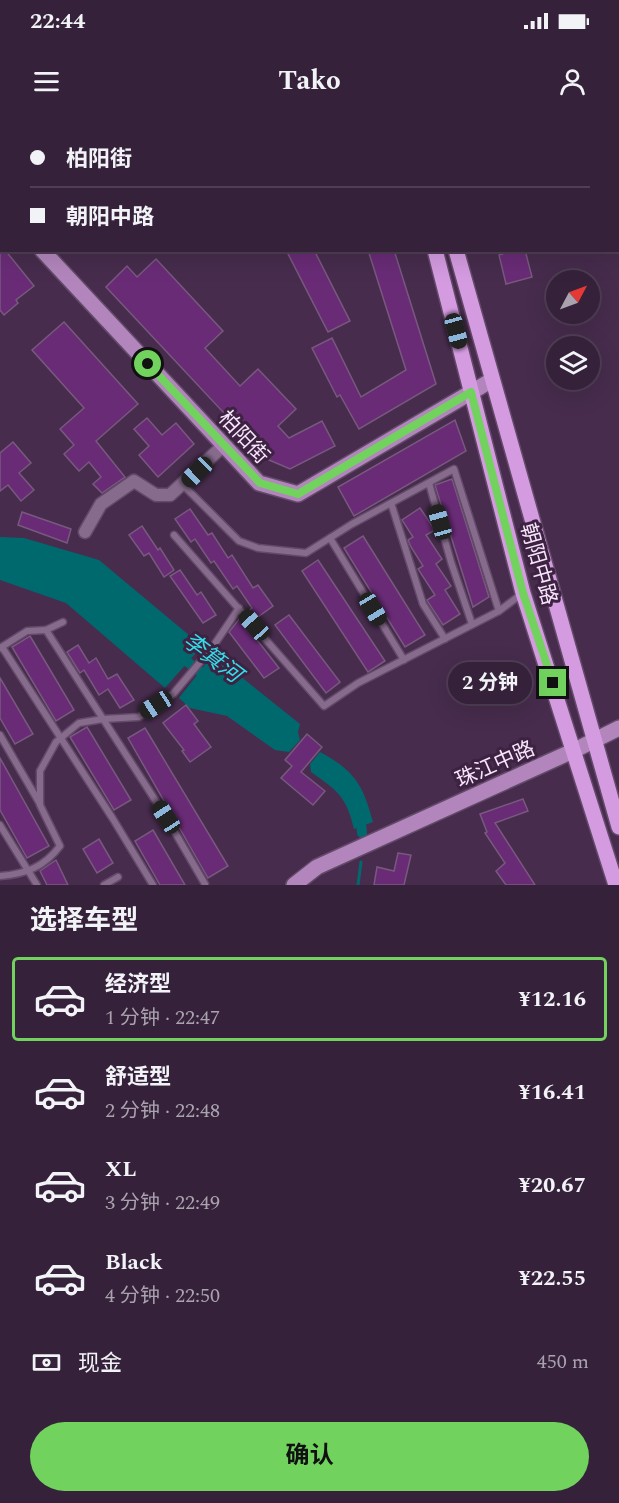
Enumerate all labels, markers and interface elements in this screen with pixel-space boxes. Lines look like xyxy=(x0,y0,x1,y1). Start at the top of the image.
text: 22:44 xyxy=(30,5,85,38)
text: Tako xyxy=(278,60,341,102)
icon: menu xyxy=(30,65,63,98)
icon: person xyxy=(556,65,589,98)
text: 柏阳街 xyxy=(66,143,132,176)
text: 朝阳中路 xyxy=(66,201,154,234)
north arrow xyxy=(546,270,600,324)
map controls xyxy=(546,270,600,390)
car xyxy=(443,311,469,351)
button: layers xyxy=(546,336,600,390)
route start xyxy=(134,350,161,377)
street label: 柏阳街 xyxy=(210,404,276,472)
car xyxy=(178,453,216,491)
car xyxy=(426,502,454,542)
street label: 朝阳中路 xyxy=(511,519,565,609)
car xyxy=(356,589,390,629)
car xyxy=(235,606,273,644)
water label: 李箕河 xyxy=(176,625,252,694)
callout: 2 分钟 xyxy=(448,662,532,704)
text: 2 分钟 xyxy=(462,668,518,698)
route end xyxy=(539,669,566,696)
car xyxy=(136,688,176,722)
street label: 珠江中路 xyxy=(451,733,540,797)
car xyxy=(149,797,183,837)
text: 选择车型 xyxy=(30,900,138,942)
text: 经济型 xyxy=(105,968,171,1001)
icon: car xyxy=(33,972,87,1026)
text: ¥12.16 xyxy=(518,983,586,1016)
text: 1 分钟 · 22:47 xyxy=(105,1003,220,1033)
text: 舒适型 xyxy=(105,1061,171,1094)
icon: car xyxy=(33,1065,87,1119)
text: ¥16.41 xyxy=(518,1076,586,1109)
text: 2 分钟 · 22:48 xyxy=(105,1096,220,1126)
text: XL xyxy=(105,1153,136,1186)
icon: car xyxy=(33,1158,87,1212)
text: ¥20.67 xyxy=(518,1169,586,1202)
text: 3 分钟 · 22:49 xyxy=(105,1188,220,1218)
text: Black xyxy=(105,1246,163,1279)
icon: car xyxy=(33,1251,87,1305)
text: ¥22.55 xyxy=(518,1262,586,1295)
text: 4 分钟 · 22:50 xyxy=(105,1281,220,1311)
icon: cash xyxy=(30,1346,63,1379)
text: 现金 xyxy=(78,1347,122,1380)
text: 450 m xyxy=(537,1347,589,1377)
button: 确认 xyxy=(30,1422,589,1491)

